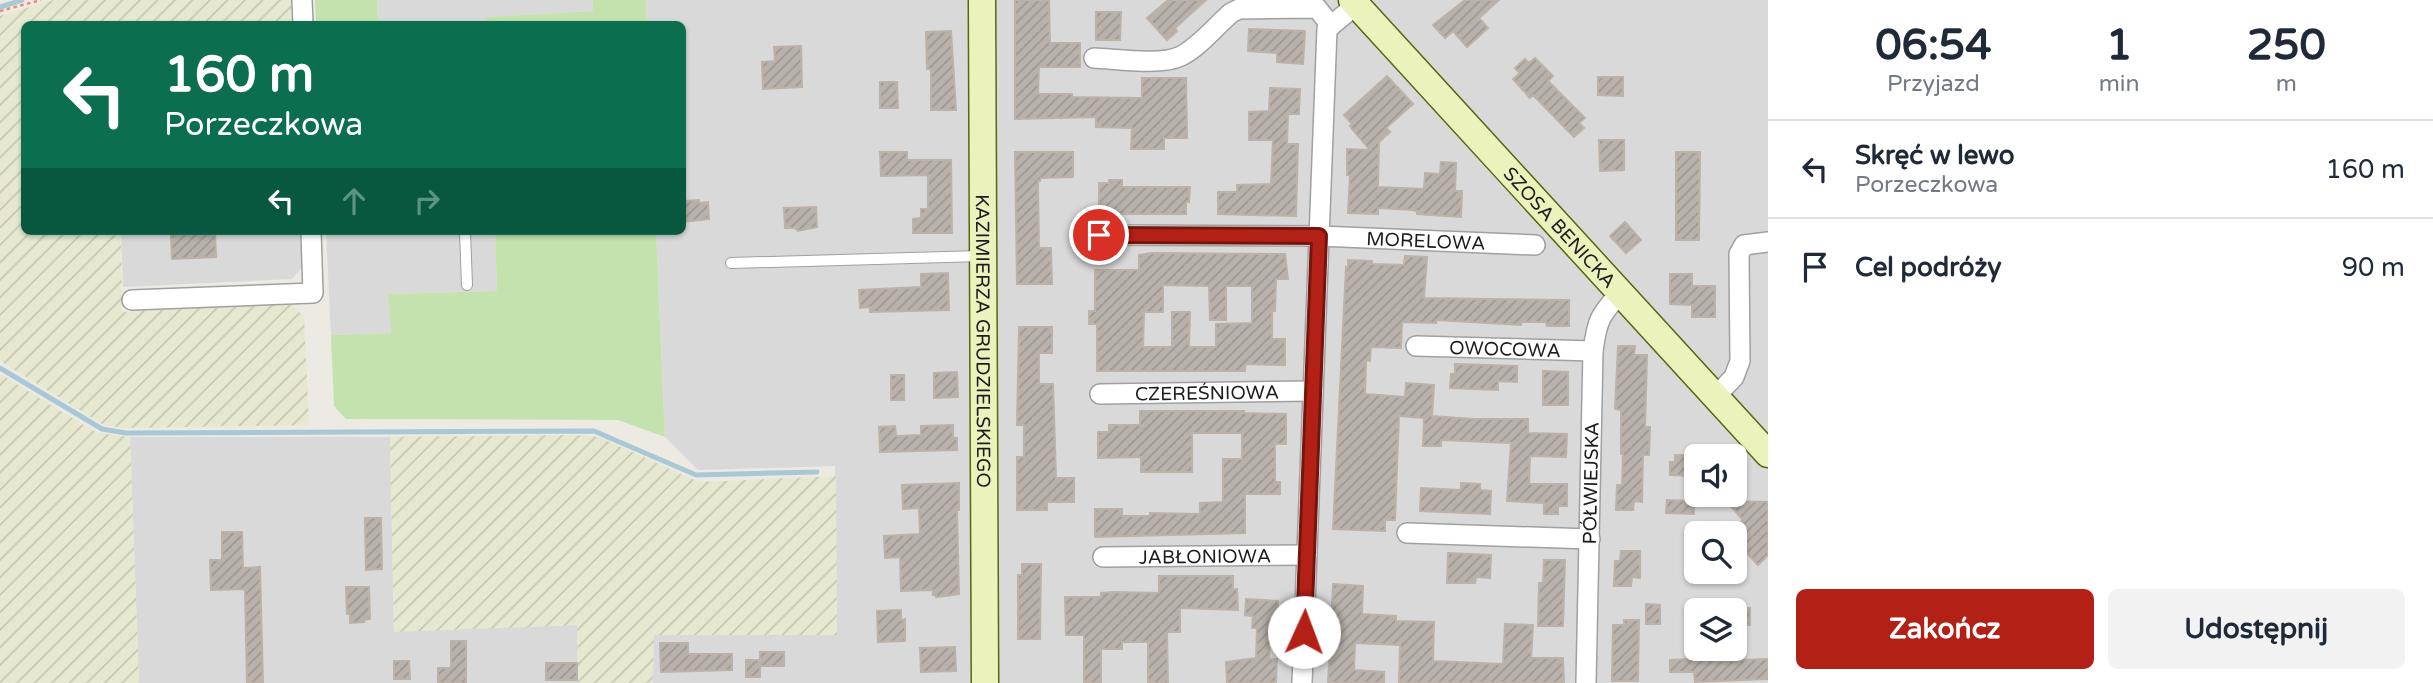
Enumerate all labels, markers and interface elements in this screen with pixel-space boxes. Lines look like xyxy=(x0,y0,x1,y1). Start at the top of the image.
text: 06:54 xyxy=(1875,20,1992,71)
text: 1 xyxy=(2106,20,2132,71)
text: 250 xyxy=(2247,20,2326,71)
text: 160 m xyxy=(164,46,314,105)
icon: left xyxy=(49,49,140,140)
text: Przyjazd xyxy=(1887,70,1980,98)
text: min xyxy=(2099,70,2140,98)
text: m xyxy=(2276,70,2297,98)
text: Porzeczkowa xyxy=(164,106,363,144)
text: Skręć w lewo xyxy=(1855,140,2015,171)
icon: left xyxy=(1796,150,1834,188)
text: 160 m xyxy=(2325,154,2405,185)
street label: SZOSA BENICKA xyxy=(1499,163,1620,293)
text: Porzeczkowa xyxy=(1855,171,1998,199)
icon: left xyxy=(262,182,300,220)
icon: ahead xyxy=(335,182,373,220)
icon: right xyxy=(408,182,446,220)
street label: KAZIMIERZA GRUDZIELSKIEGO xyxy=(971,194,994,488)
pin xyxy=(1069,205,1129,265)
icon: arrive xyxy=(1080,216,1118,254)
street label: MORELOWA xyxy=(1366,228,1486,255)
icon: arrive xyxy=(1796,248,1834,286)
text: Cel podróży xyxy=(1855,252,2002,283)
text: 90 m xyxy=(2342,252,2405,283)
street label: OWOCOWA xyxy=(1449,337,1561,362)
street label: CZEREŚNIOWA xyxy=(1135,381,1279,406)
street label: PÓŁWIEJSKA xyxy=(1578,422,1604,544)
map controls xyxy=(1684,444,1747,661)
button: sound xyxy=(1684,444,1747,507)
button: search xyxy=(1684,521,1747,584)
street label: JABŁONIOWA xyxy=(1139,545,1271,569)
button: Zakończ xyxy=(1796,589,2094,669)
button: Udostępnij xyxy=(2108,589,2405,669)
position arrow xyxy=(1267,595,1341,669)
button: layers xyxy=(1684,598,1747,661)

